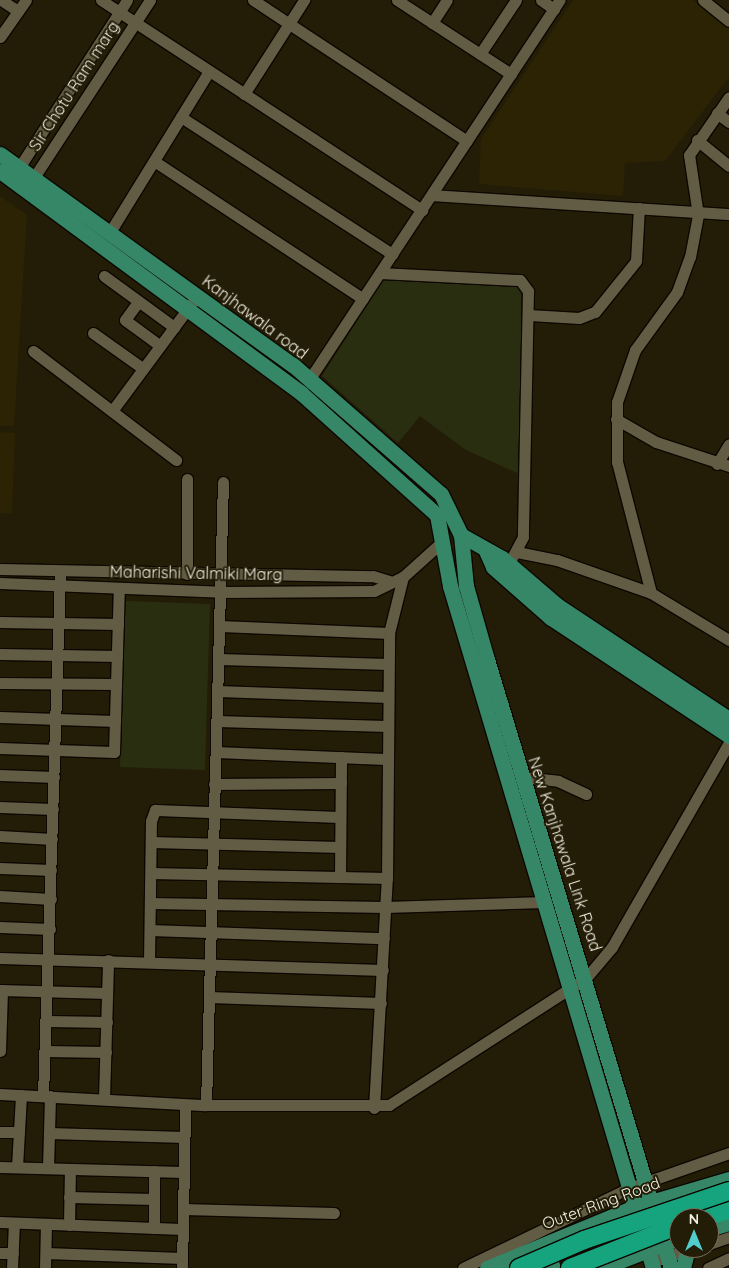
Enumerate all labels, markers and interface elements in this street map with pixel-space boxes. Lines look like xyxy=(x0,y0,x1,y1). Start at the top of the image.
street label: Sir Chotu Ram marg xyxy=(25,18,123,154)
street label: Kanjhawala road xyxy=(198,271,312,363)
street label: Maharishi Valmiki Marg xyxy=(110,562,282,584)
street label: New Kanjhawala Link Road xyxy=(524,754,606,954)
street label: Outer Ring Road xyxy=(540,1173,662,1233)
north arrow xyxy=(669,1208,719,1258)
text: N xyxy=(689,1210,699,1228)

